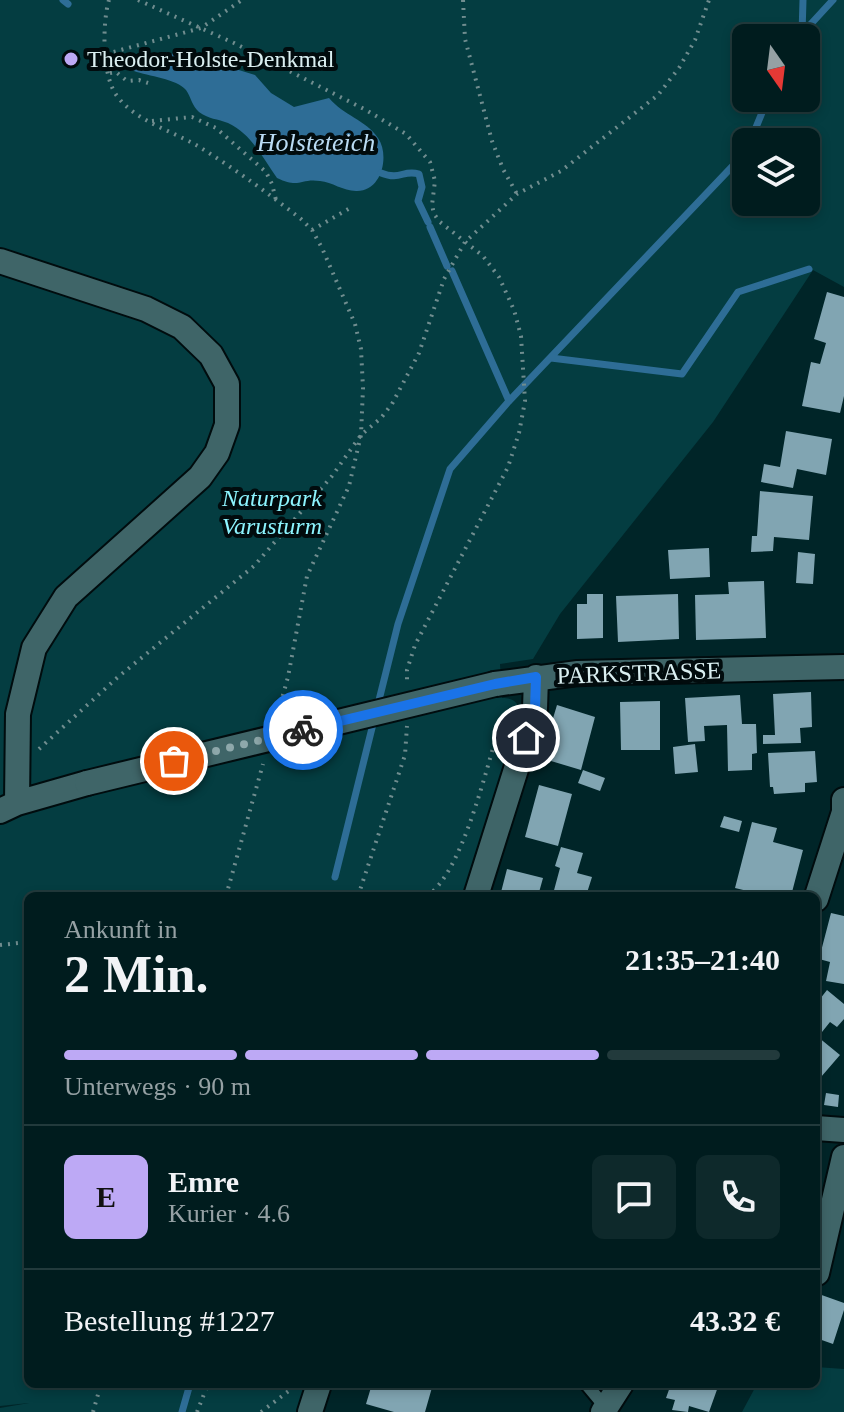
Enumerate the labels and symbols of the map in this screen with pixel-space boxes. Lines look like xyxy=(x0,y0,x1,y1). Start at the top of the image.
north arrow xyxy=(732,24,820,112)
place label: Theodor-Holste-Denkmal xyxy=(87,46,335,72)
marker: Theodor-Holste-Denkmal xyxy=(62,50,80,68)
water label: Holsteteich xyxy=(256,128,375,157)
park label: Naturpark Varusturm xyxy=(221,485,322,539)
street label: PARKSTRASSE xyxy=(556,657,722,689)
courier xyxy=(263,690,343,770)
pin xyxy=(492,704,560,772)
pin xyxy=(140,727,208,795)

